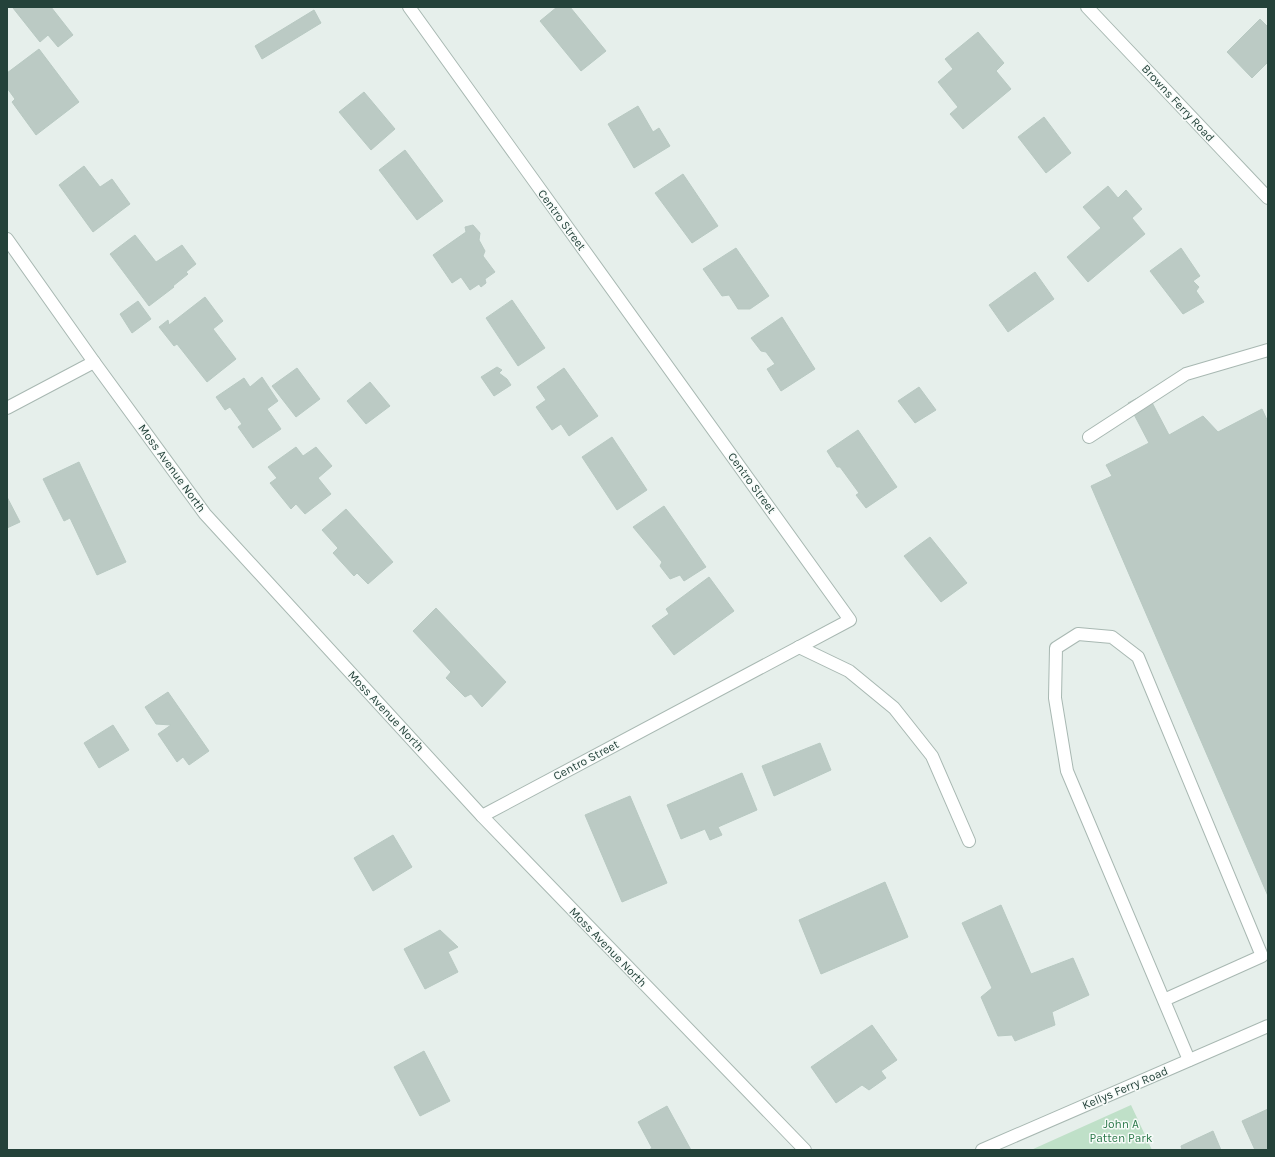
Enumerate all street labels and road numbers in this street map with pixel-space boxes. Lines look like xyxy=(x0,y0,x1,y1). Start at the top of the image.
street label: Browns Ferry Road xyxy=(1139,62,1217,144)
street label: Centro Street xyxy=(535,187,589,254)
street label: Moss Avenue North xyxy=(135,421,209,515)
street label: Centro Street xyxy=(725,450,779,517)
street label: Moss Avenue North xyxy=(345,668,427,754)
street label: Centro Street xyxy=(551,737,621,783)
street label: Moss Avenue North xyxy=(566,904,650,990)
street label: Kellys Ferry Road xyxy=(1080,1064,1170,1112)

